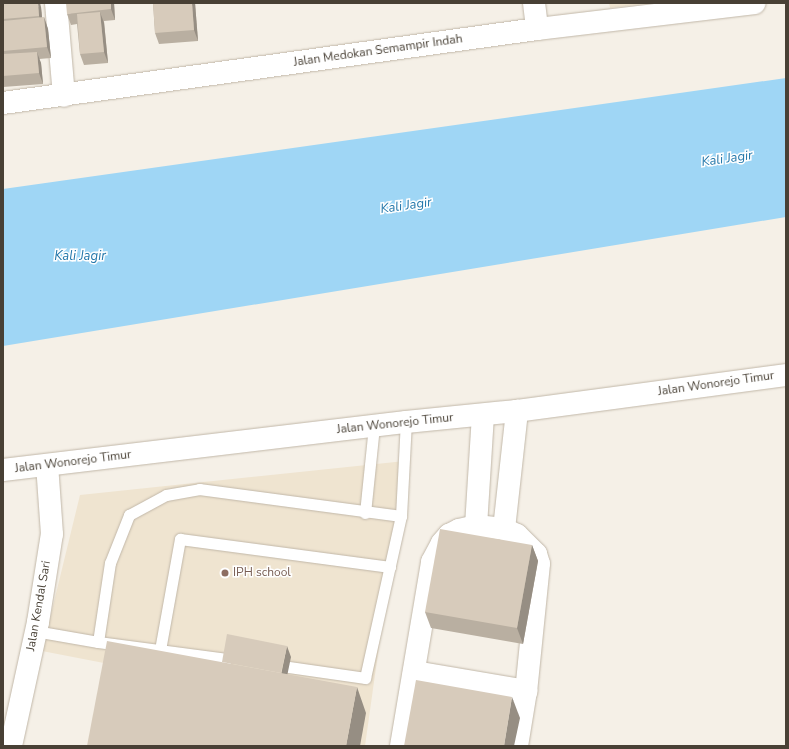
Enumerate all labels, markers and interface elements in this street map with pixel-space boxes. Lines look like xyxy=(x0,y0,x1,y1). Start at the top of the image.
street label: Jalan Medokan Semampir Indah xyxy=(293,32,463,70)
water label: Kali Jagir xyxy=(700,148,754,170)
water label: Kali Jagir xyxy=(379,195,433,217)
water label: Kali Jagir xyxy=(54,248,106,264)
street label: Jalan Wonorejo Timur xyxy=(657,369,775,399)
street label: Jalan Wonorejo Timur xyxy=(336,411,454,437)
street label: Jalan Wonorejo Timur xyxy=(14,448,132,476)
street label: Jalan Kendal Sari xyxy=(24,560,54,652)
place label: IPH school xyxy=(233,566,291,580)
marker: IPH school xyxy=(220,568,230,578)

